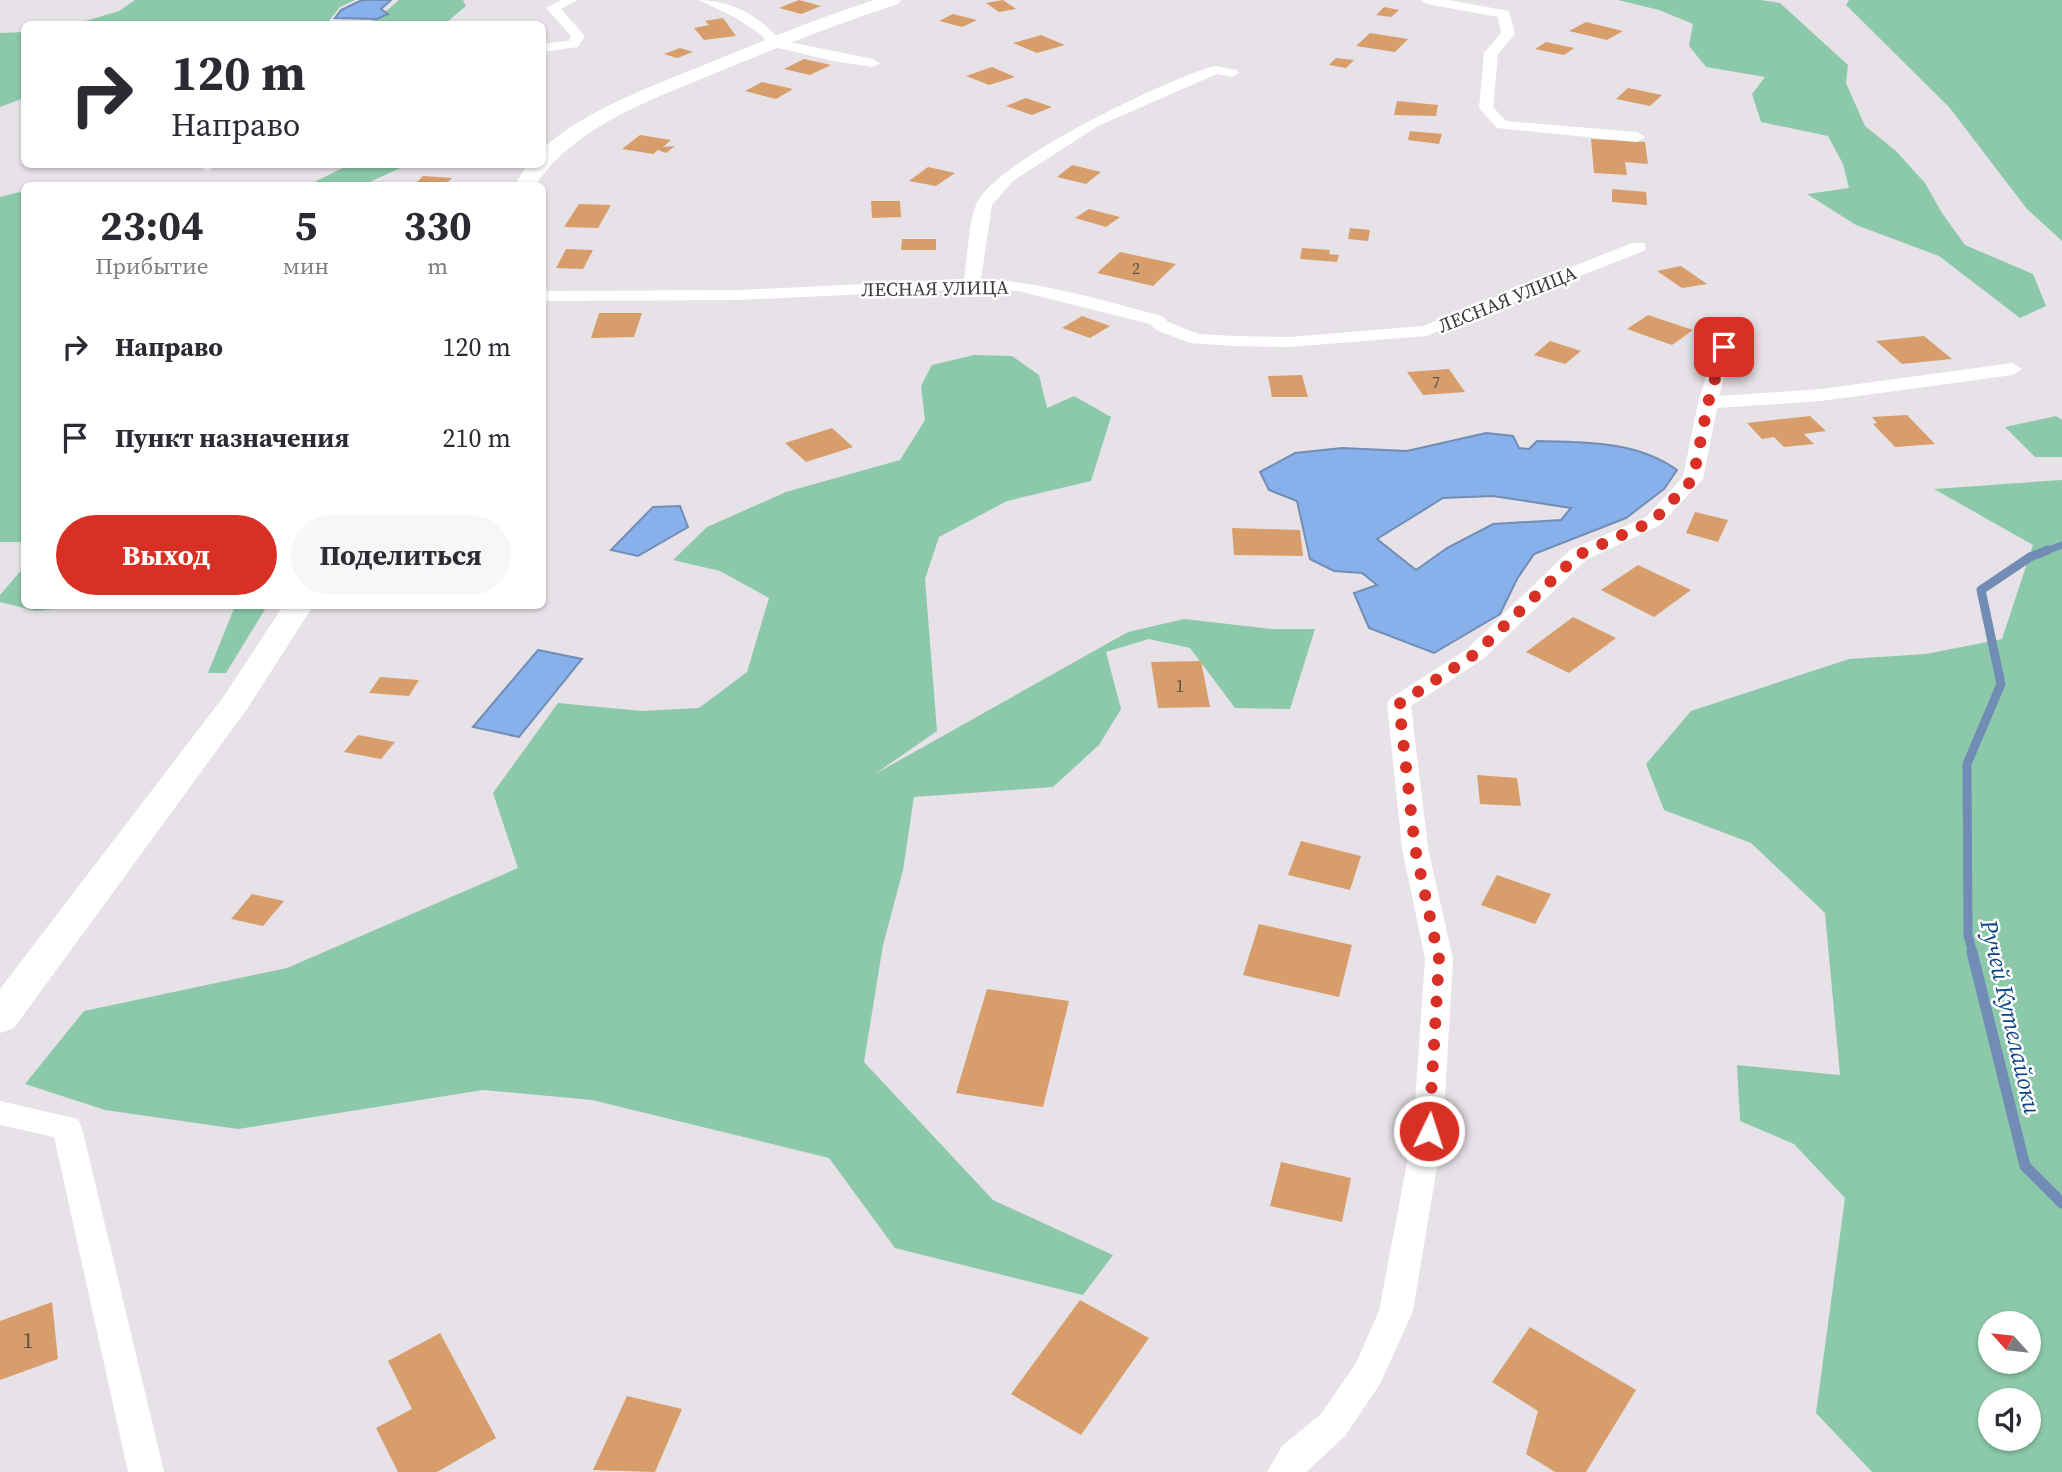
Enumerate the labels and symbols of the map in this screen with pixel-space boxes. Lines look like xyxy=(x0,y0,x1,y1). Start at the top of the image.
house number: 2 xyxy=(1132,257,1140,279)
street label: ЛЕСНАЯ УЛИЦА xyxy=(1434,259,1581,339)
street label: ЛЕСНАЯ УЛИЦА xyxy=(861,274,1009,302)
pin xyxy=(1694,317,1754,377)
house number: 7 xyxy=(1432,371,1440,393)
house number: 1 xyxy=(1175,672,1185,698)
water label: Ручей Кутелайоки xyxy=(1972,915,2049,1118)
position arrow xyxy=(1392,1094,1466,1168)
north arrow xyxy=(1978,1311,2040,1374)
house number: 1 xyxy=(22,1324,34,1356)

